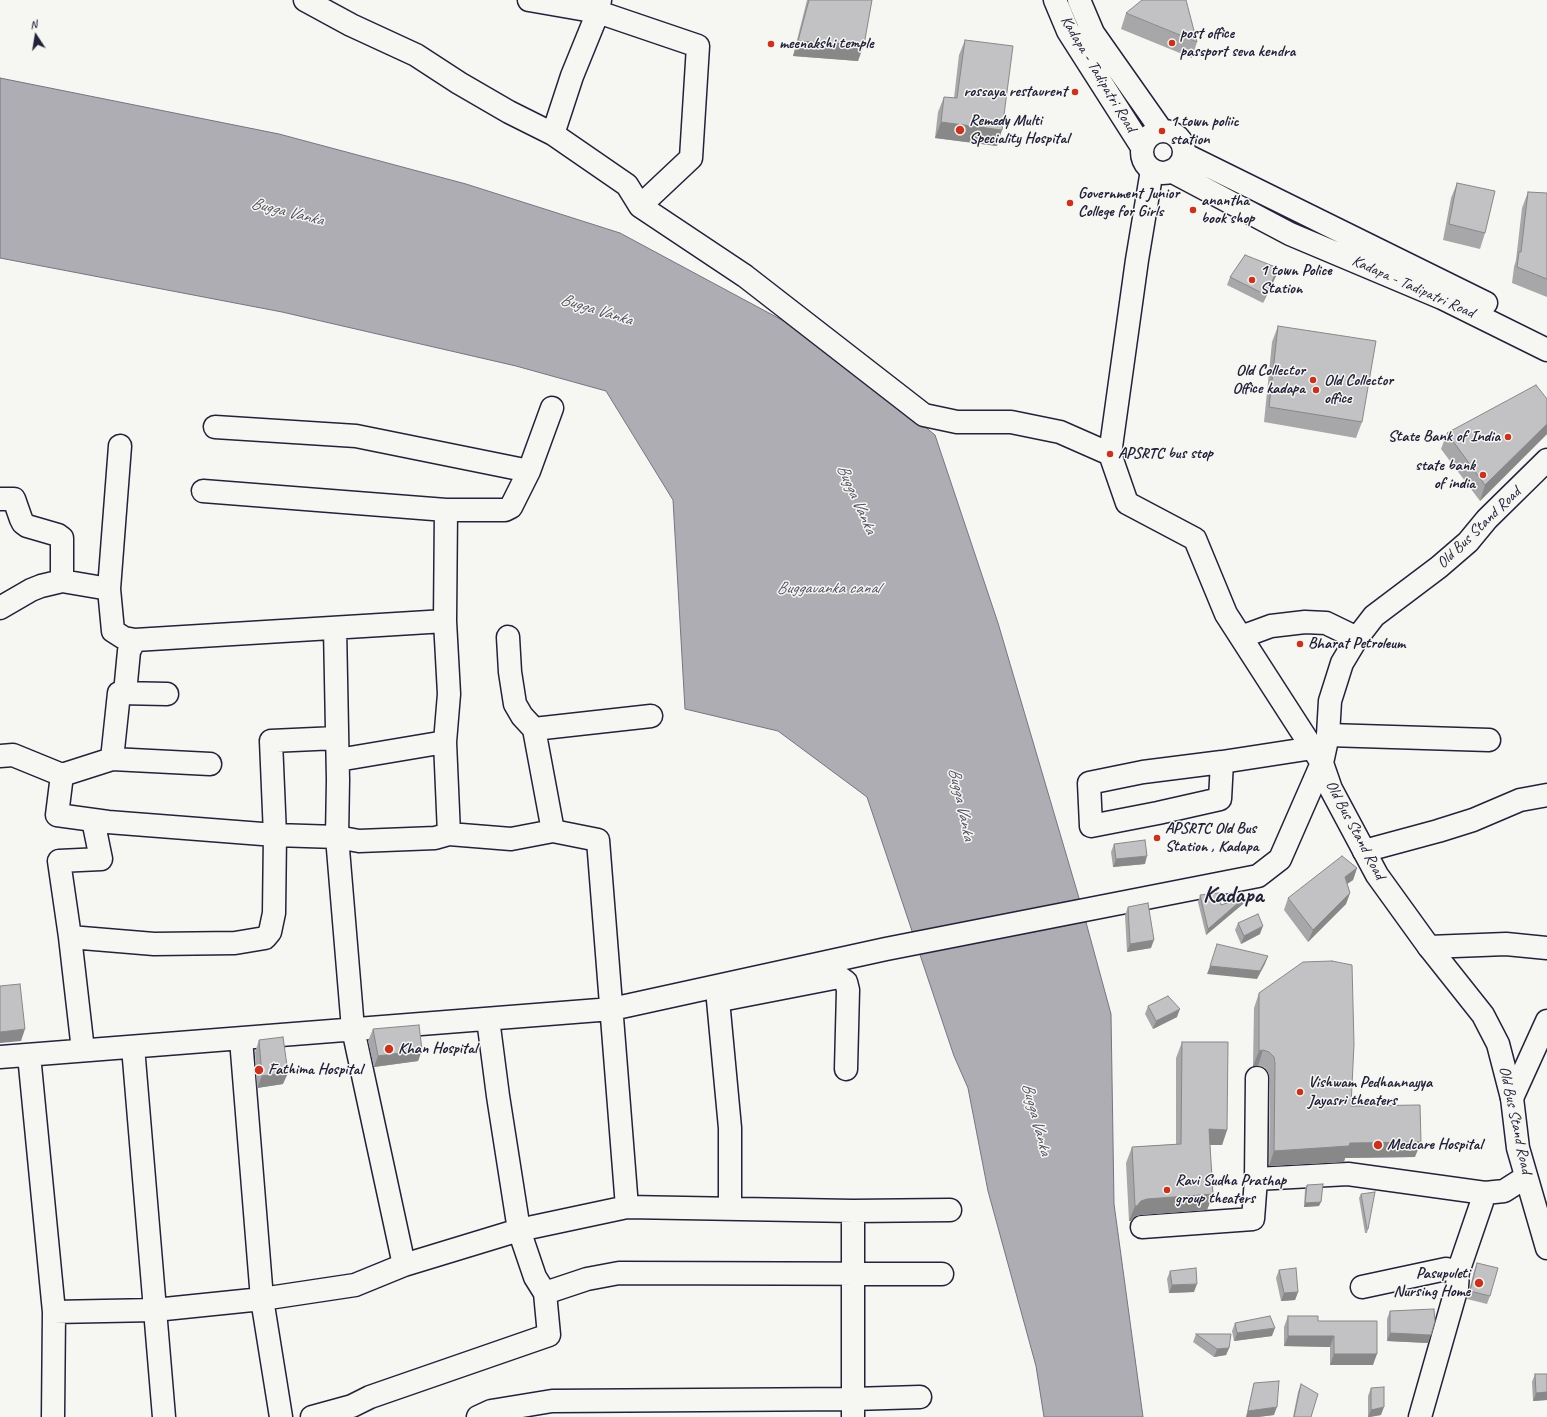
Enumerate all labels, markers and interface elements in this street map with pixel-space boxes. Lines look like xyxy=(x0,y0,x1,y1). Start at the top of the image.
street label: Kadapa - Tadipatri Road xyxy=(1056,12,1140,136)
north arrow xyxy=(16,16,56,56)
text: N xyxy=(29,17,38,32)
place label: post office passport seva kendra xyxy=(1180,24,1295,62)
place label: meenakshi temple xyxy=(779,34,874,54)
marker: post office passport seva kendra xyxy=(1167,38,1177,48)
marker: meenakshi temple xyxy=(766,39,776,49)
place label: rossaya restaurent xyxy=(963,82,1067,102)
marker: rossaya restaurent xyxy=(1070,87,1080,97)
place label: Remedy Multi Speciality Hospital xyxy=(969,111,1069,149)
place label: 1 town poliic station xyxy=(1170,112,1239,150)
marker: Remedy Multi Speciality Hospital xyxy=(954,124,966,136)
marker: 1 town poliic station xyxy=(1157,126,1167,136)
place label: Government Junior College for Girls xyxy=(1078,184,1179,222)
place label: anantha book shop xyxy=(1201,191,1254,229)
water label: Bugga Vanka xyxy=(249,193,325,231)
marker: Government Junior College for Girls xyxy=(1065,198,1075,208)
marker: anantha book shop xyxy=(1188,205,1198,215)
street label: Kadapa - Tadipatri Road xyxy=(1349,251,1477,323)
place label: 1 town Police Station xyxy=(1260,261,1332,299)
marker: 1 town Police Station xyxy=(1247,275,1257,285)
water label: Bugga Vanka xyxy=(558,289,634,331)
place label: Old Collector Office kadapa xyxy=(1233,361,1305,399)
place label: Old Collector office xyxy=(1324,371,1393,409)
marker: Old Collector Office kadapa xyxy=(1308,375,1318,385)
marker: Old Collector office xyxy=(1311,385,1321,395)
place label: State Bank of India xyxy=(1388,427,1500,447)
marker: State Bank of India xyxy=(1503,432,1513,442)
place label: APSRTC bus stop xyxy=(1118,444,1213,464)
marker: APSRTC bus stop xyxy=(1105,449,1115,459)
place label: state bank of india xyxy=(1415,456,1475,494)
water label: Bugga Vanka xyxy=(832,461,880,537)
marker: state bank of india xyxy=(1478,470,1488,480)
street label: Old Bus Stand Road xyxy=(1433,483,1525,573)
water label: Buggavanka canal xyxy=(777,579,879,599)
place label: Bharat Petroleum xyxy=(1308,634,1405,654)
marker: Bharat Petroleum xyxy=(1295,639,1305,649)
water label: Bugga Vanka xyxy=(943,766,979,842)
street label: Old Bus Stand Road xyxy=(1321,777,1389,883)
place label: APSRTC Old Bus Station , Kadapa xyxy=(1165,819,1259,857)
marker: APSRTC Old Bus Station , Kadapa xyxy=(1152,833,1162,843)
district label: Kadapa xyxy=(1203,882,1263,910)
place label: Khan Hospital xyxy=(398,1039,477,1059)
marker: Khan Hospital xyxy=(383,1043,395,1055)
place label: Fathima Hospital xyxy=(268,1060,362,1080)
marker: Fathima Hospital xyxy=(253,1064,265,1076)
street label: Old Bus Stand Road xyxy=(1494,1065,1536,1175)
place label: Vishwam Pedhannayya Jayasri theaters xyxy=(1308,1073,1432,1111)
water label: Bugga Vanka xyxy=(1017,1081,1055,1157)
marker: Vishwam Pedhannayya Jayasri theaters xyxy=(1295,1087,1305,1097)
place label: Medcare Hospital xyxy=(1387,1135,1482,1155)
marker: Medcare Hospital xyxy=(1372,1139,1384,1151)
place label: Ravi Sudha Prathap group theaters xyxy=(1175,1171,1286,1209)
marker: Ravi Sudha Prathap group theaters xyxy=(1162,1185,1172,1195)
place label: Pasupuleti Nursing Home xyxy=(1393,1264,1470,1302)
marker: Pasupuleti Nursing Home xyxy=(1473,1277,1485,1289)

